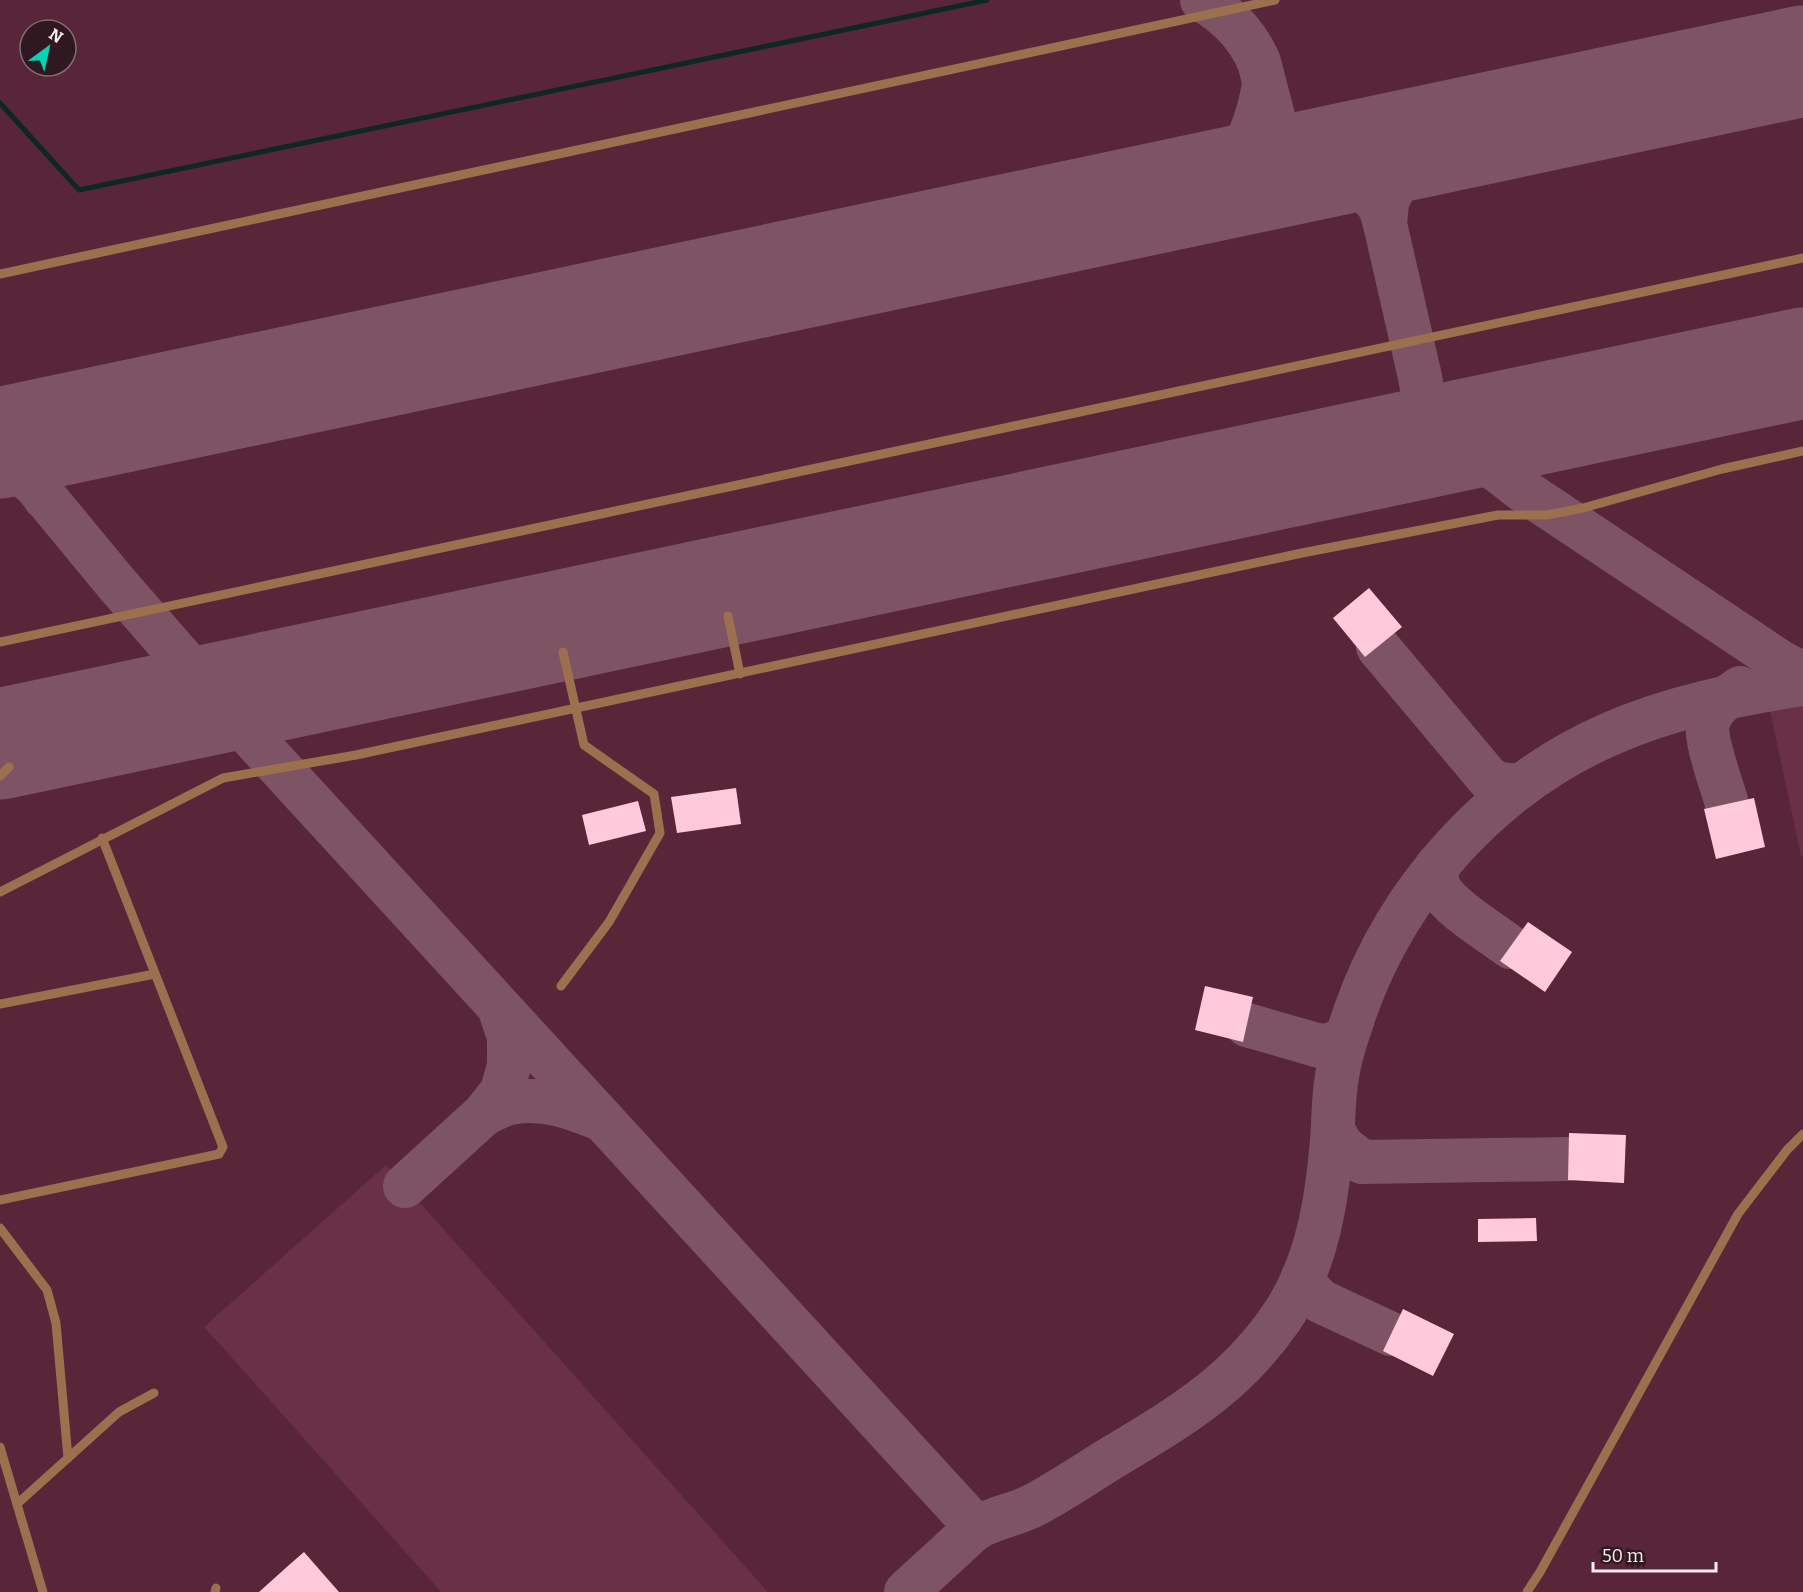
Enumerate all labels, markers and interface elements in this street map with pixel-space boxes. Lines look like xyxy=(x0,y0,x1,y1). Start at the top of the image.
north arrow xyxy=(18,18,78,78)
text: N xyxy=(46,25,66,47)
scale bar xyxy=(1593,1535,1716,1573)
text: 50 m xyxy=(1602,1545,1644,1567)

